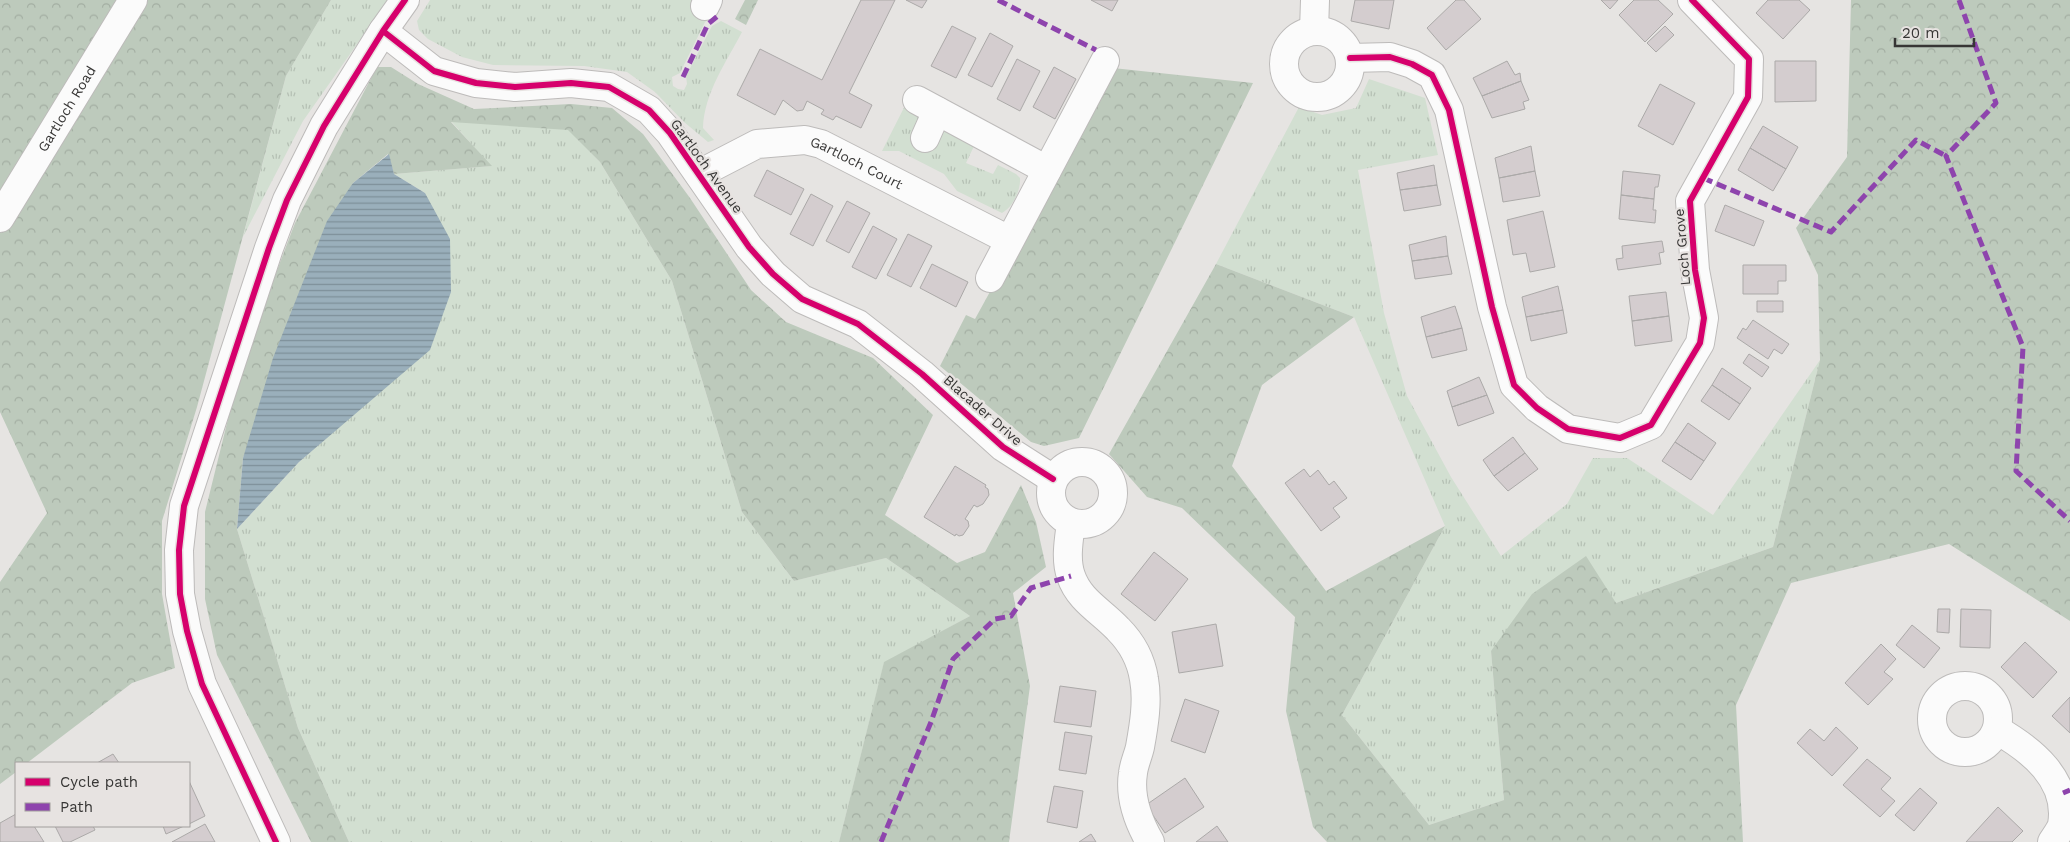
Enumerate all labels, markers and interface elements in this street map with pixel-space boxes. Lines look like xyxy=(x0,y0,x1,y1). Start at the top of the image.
scale bar xyxy=(1895,15,1974,47)
text: 20 m xyxy=(1902,24,1940,42)
street label: Gartloch Road xyxy=(34,63,99,154)
street label: Gartloch Avenue xyxy=(668,116,746,216)
street label: Gartloch Court xyxy=(809,134,905,192)
street label: Loch Grove xyxy=(1671,208,1693,286)
street label: Blacader Drive xyxy=(940,372,1026,448)
legend xyxy=(15,762,190,827)
text: Cycle path xyxy=(60,773,138,791)
text: Path xyxy=(60,798,93,816)

